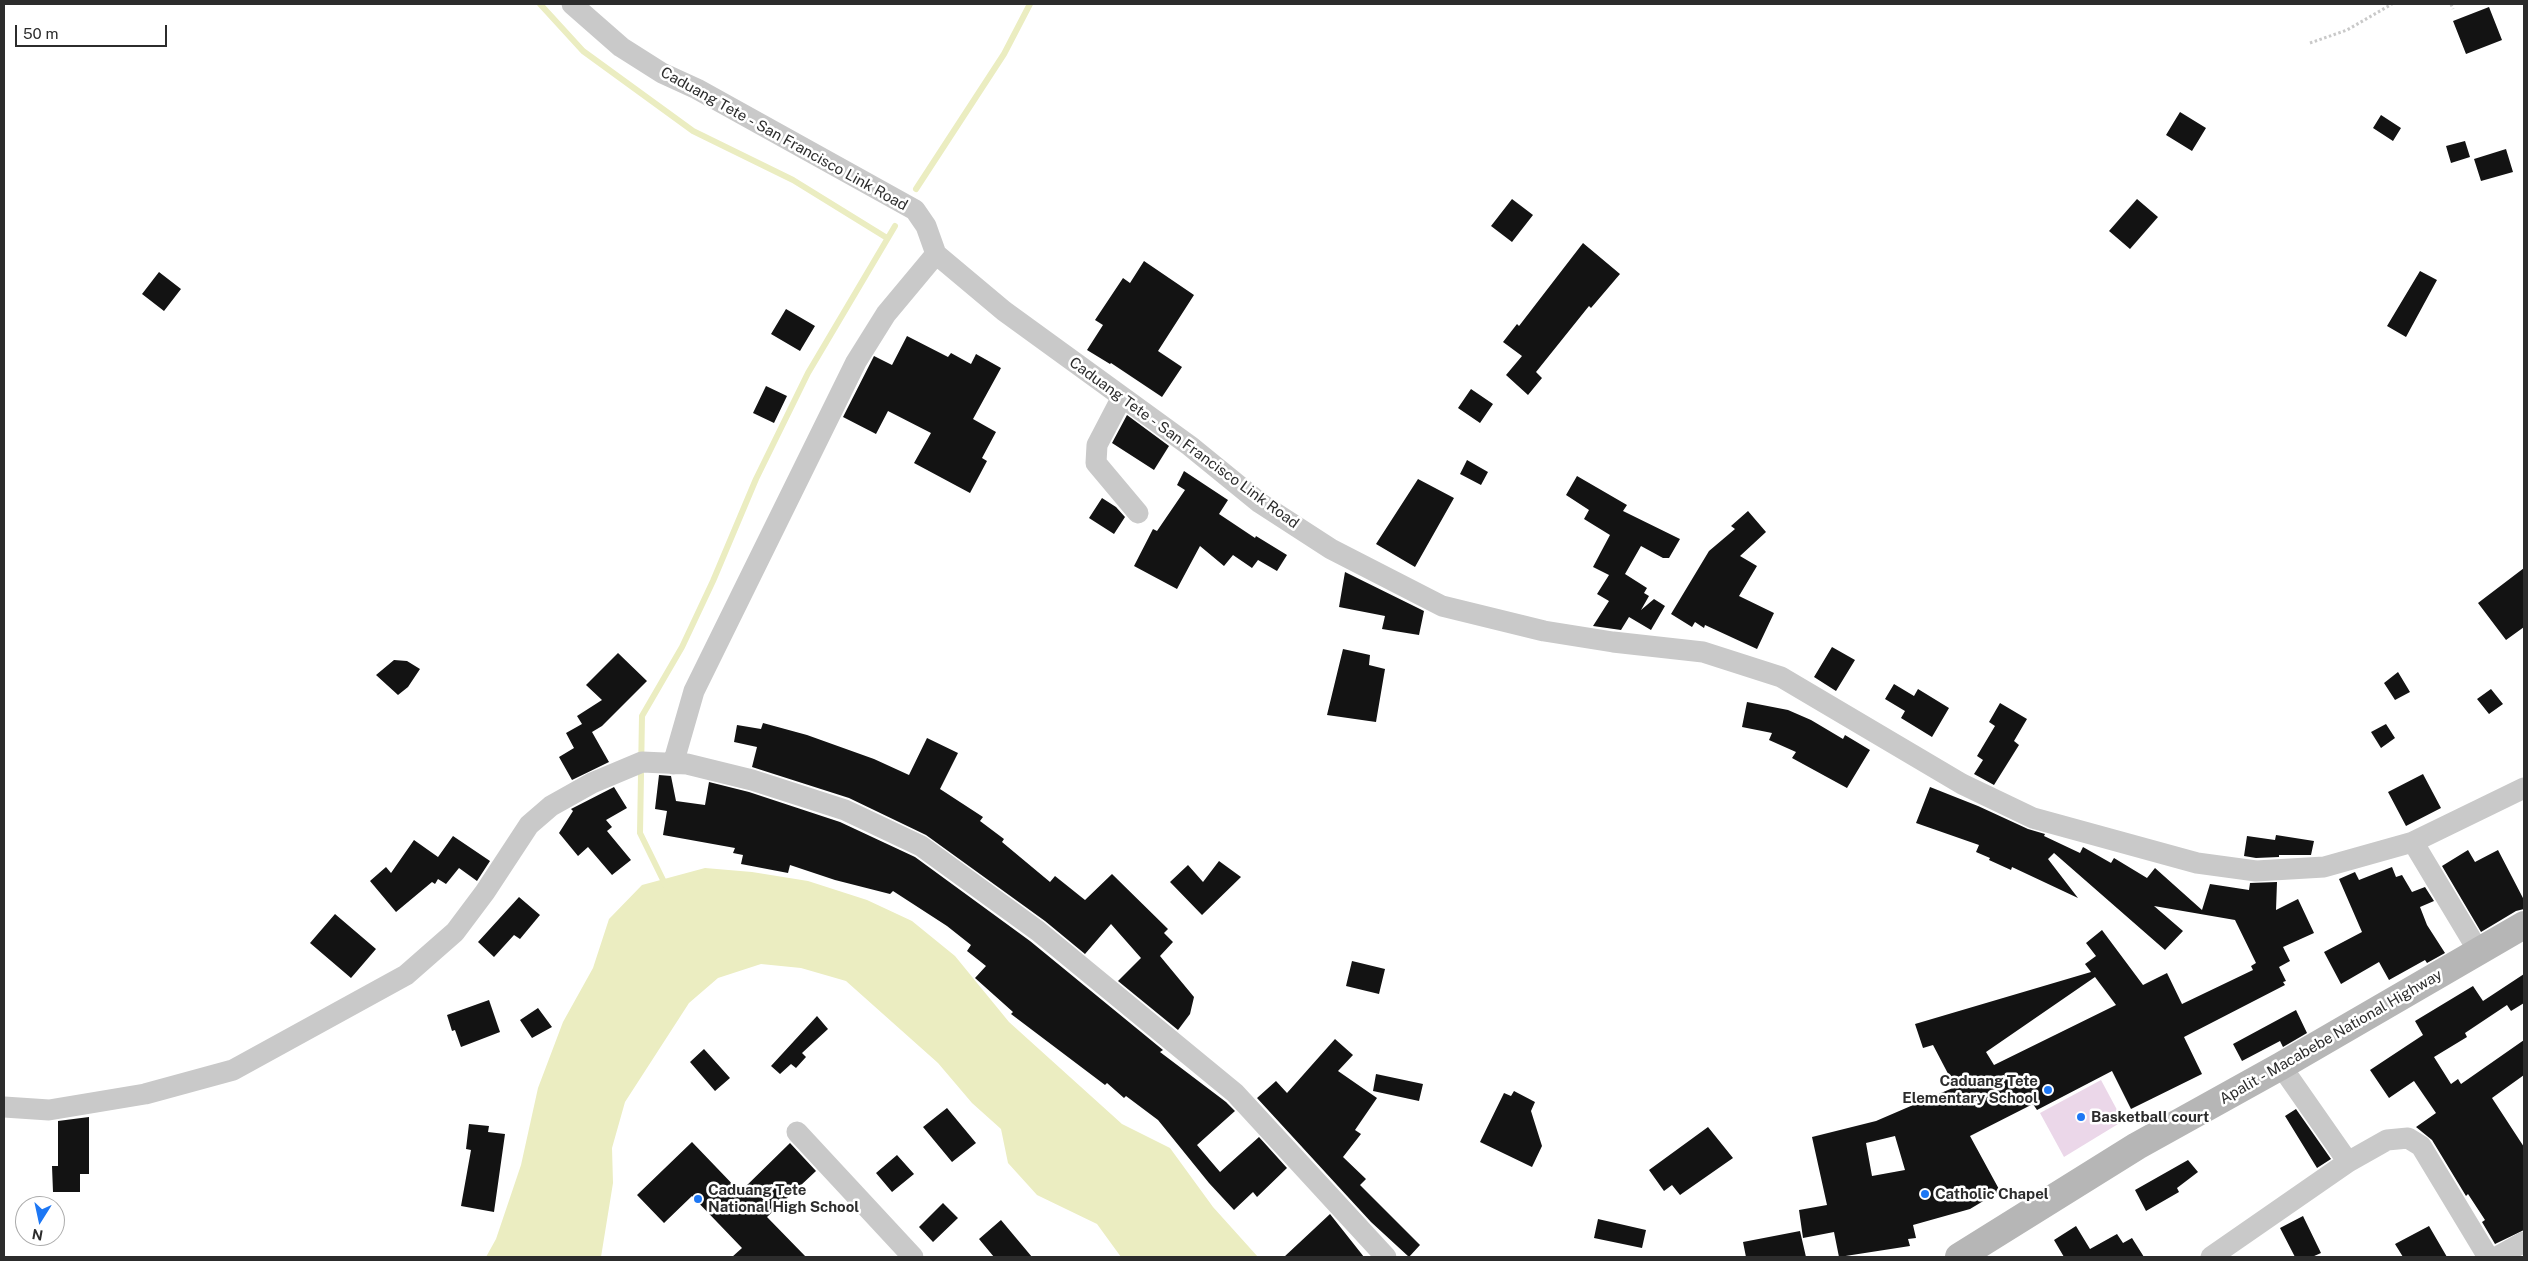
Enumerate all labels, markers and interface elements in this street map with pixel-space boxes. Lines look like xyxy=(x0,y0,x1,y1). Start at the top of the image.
scale bar xyxy=(18,15,170,47)
text: 50 m xyxy=(23,25,58,42)
street label: Caduang Tete - San Francisco Link Road xyxy=(657,63,911,215)
street label: Caduang Tete - San Francisco Link Road xyxy=(1066,354,1302,532)
street label: Apalit - Macabebe National Highway xyxy=(2216,966,2446,1108)
place label: Caduang Tete Elementary School xyxy=(1902,1072,2038,1107)
marker: Caduang Tete Elementary School xyxy=(2042,1084,2054,1096)
place label: Basketball court xyxy=(2091,1108,2209,1126)
marker: Basketball court xyxy=(2075,1111,2087,1123)
place label: Caduang Tete National High School xyxy=(708,1181,859,1216)
place label: Catholic Chapel xyxy=(1935,1185,2049,1203)
marker: Catholic Chapel xyxy=(1919,1188,1931,1200)
marker: Caduang Tete National High School xyxy=(692,1193,704,1205)
north arrow xyxy=(15,1196,65,1246)
text: N xyxy=(31,1226,44,1244)

